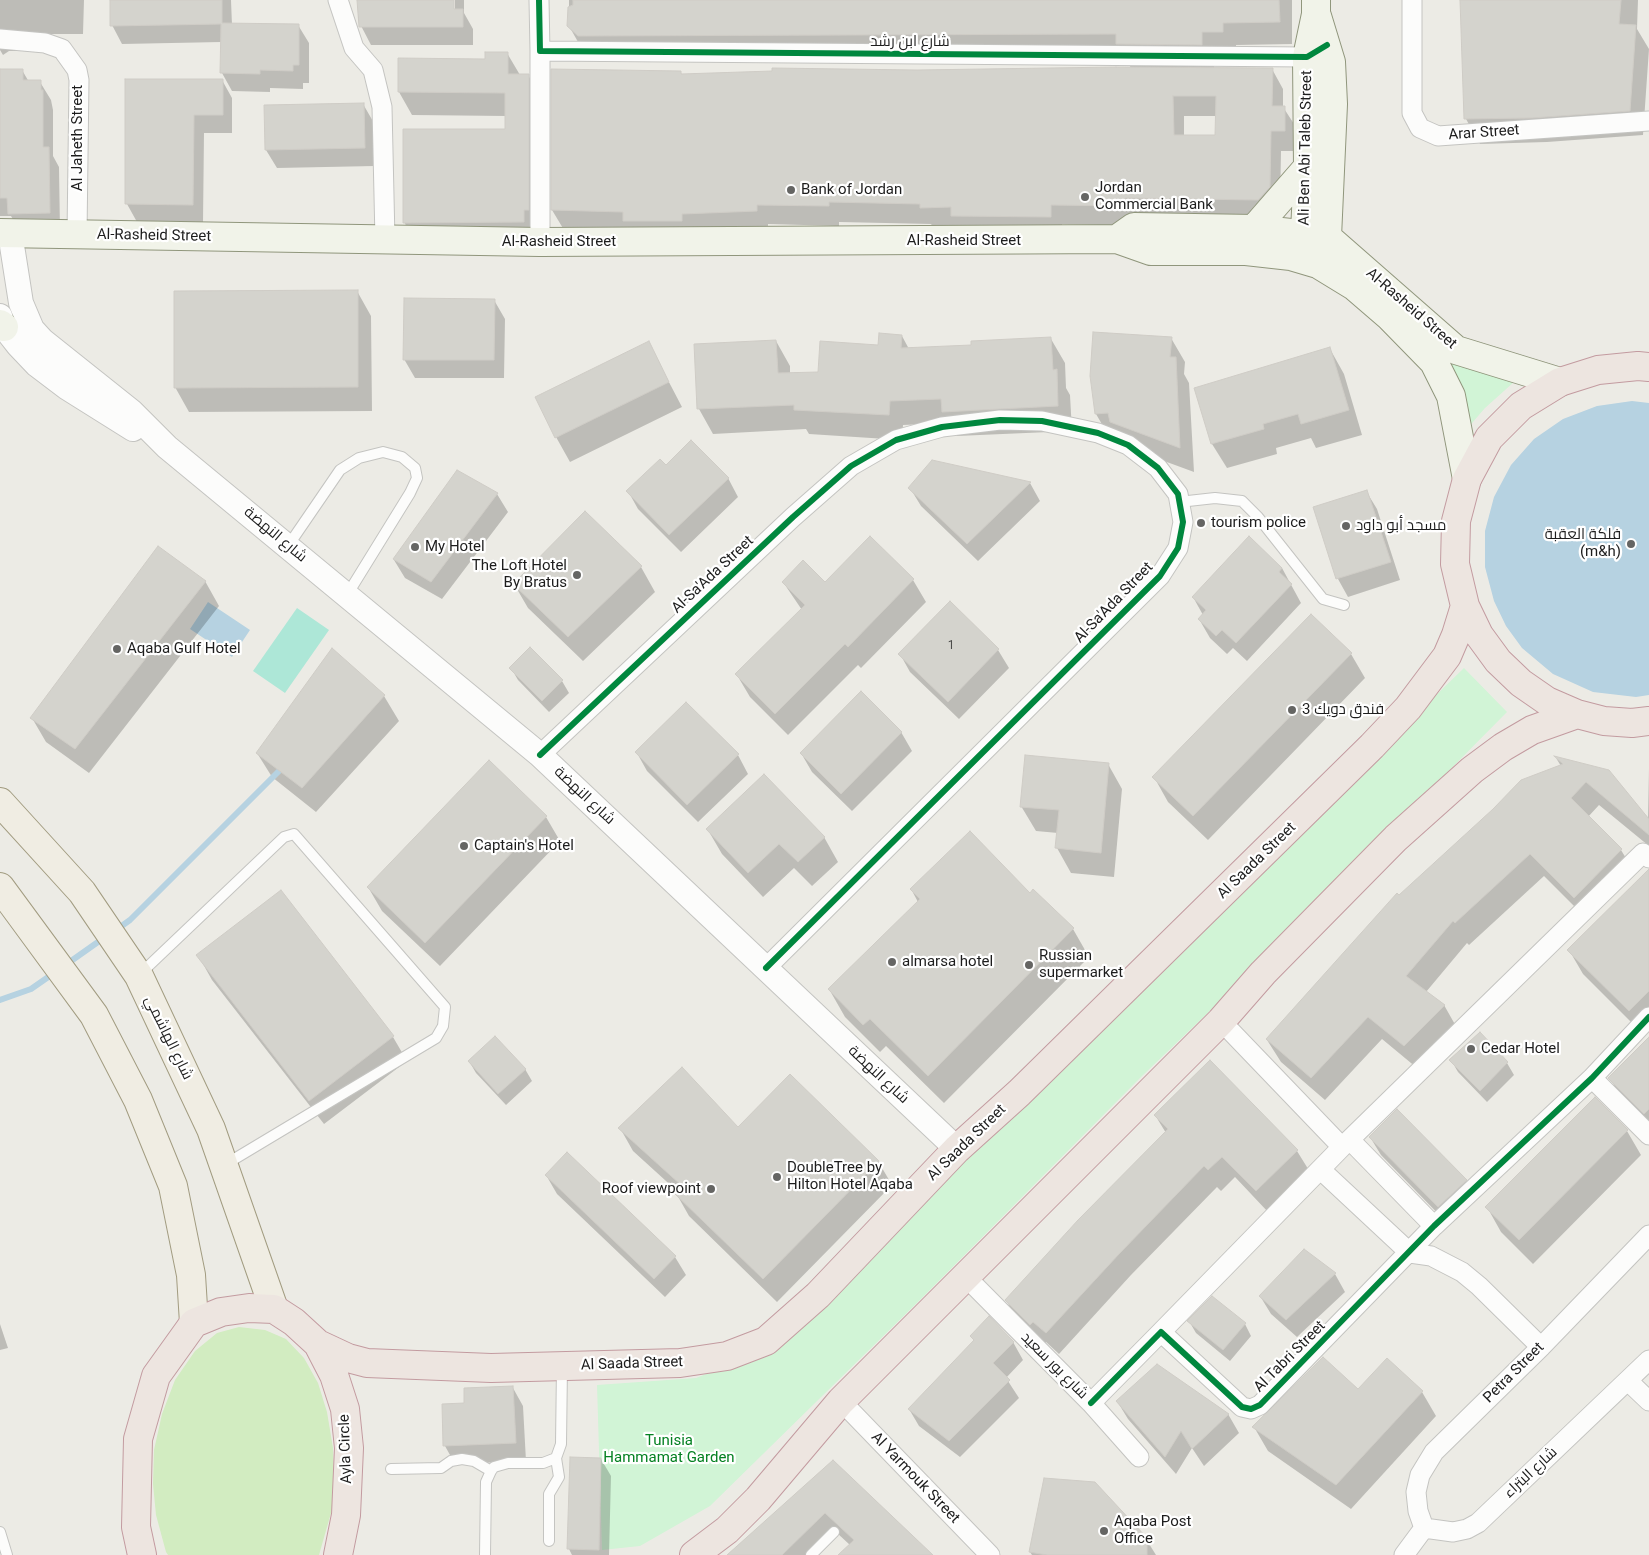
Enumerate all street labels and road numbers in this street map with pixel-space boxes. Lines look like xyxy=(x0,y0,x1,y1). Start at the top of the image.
street label: شارع ابن رشد xyxy=(870,33,950,51)
street label: Ali Ben Abi Taleb Street xyxy=(1296,70,1316,226)
street label: Al Jaheth Street xyxy=(69,85,87,191)
street label: Arar Street xyxy=(1448,122,1520,144)
street label: Al-Rasheid Street xyxy=(97,226,211,246)
street label: Al-Rasheid Street xyxy=(907,232,1021,250)
street label: Al-Rasheid Street xyxy=(502,233,616,251)
street label: Al-Rasheid Street xyxy=(1362,265,1460,353)
street label: شارع النهضة xyxy=(240,503,310,567)
street label: Al-Sa'Ada Street xyxy=(668,532,758,618)
street label: Al-Sa'Ada Street xyxy=(1071,559,1157,647)
street label: شارع النهضة xyxy=(550,763,618,829)
street label: Al Saada Street xyxy=(1214,819,1300,903)
street label: شارع الهاشمي xyxy=(140,993,196,1083)
street label: شارع النهضة xyxy=(844,1042,912,1108)
street label: Al Saada Street xyxy=(924,1101,1010,1185)
street label: Al Tabri Street xyxy=(1250,1317,1330,1397)
street label: شارع بور سعيد xyxy=(1017,1329,1091,1403)
street label: Petra Street xyxy=(1480,1339,1548,1407)
street label: Al Saada Street xyxy=(581,1353,683,1375)
street label: Ayla Circle xyxy=(336,1414,356,1484)
street label: Al Yarmouk Street xyxy=(867,1429,963,1527)
street label: شارع البتراء xyxy=(1501,1444,1561,1502)

